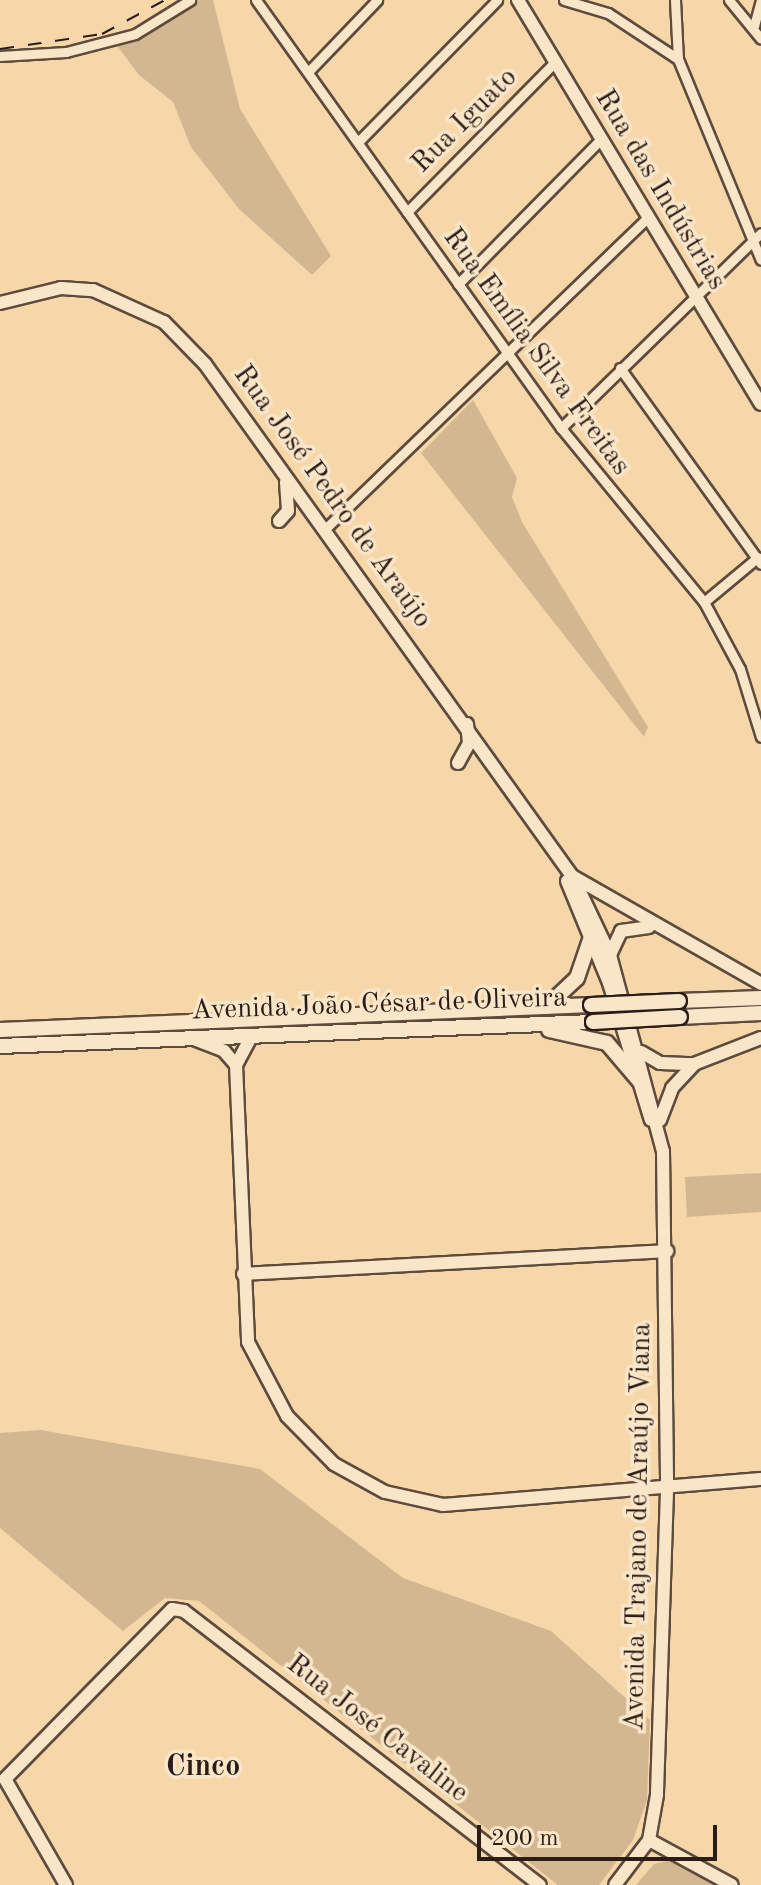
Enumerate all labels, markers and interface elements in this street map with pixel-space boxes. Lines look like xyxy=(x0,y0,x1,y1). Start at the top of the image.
street label: Rua Iguato xyxy=(405,61,525,181)
street label: Rua das Indústrias xyxy=(587,84,733,296)
street label: Rua Emília Silva Freitas xyxy=(435,222,637,482)
street label: Rua José Pedro de Araújo xyxy=(225,359,439,635)
street label: Avenida João César de Oliveira xyxy=(191,982,567,1028)
street label: Avenida Trajano de Araújo Viana xyxy=(619,1323,659,1731)
street label: Rua José Cavaline xyxy=(280,1648,474,1810)
district label: Cinco xyxy=(166,1749,240,1785)
scale bar xyxy=(481,1809,721,1859)
text: 200 m xyxy=(491,1827,559,1851)

